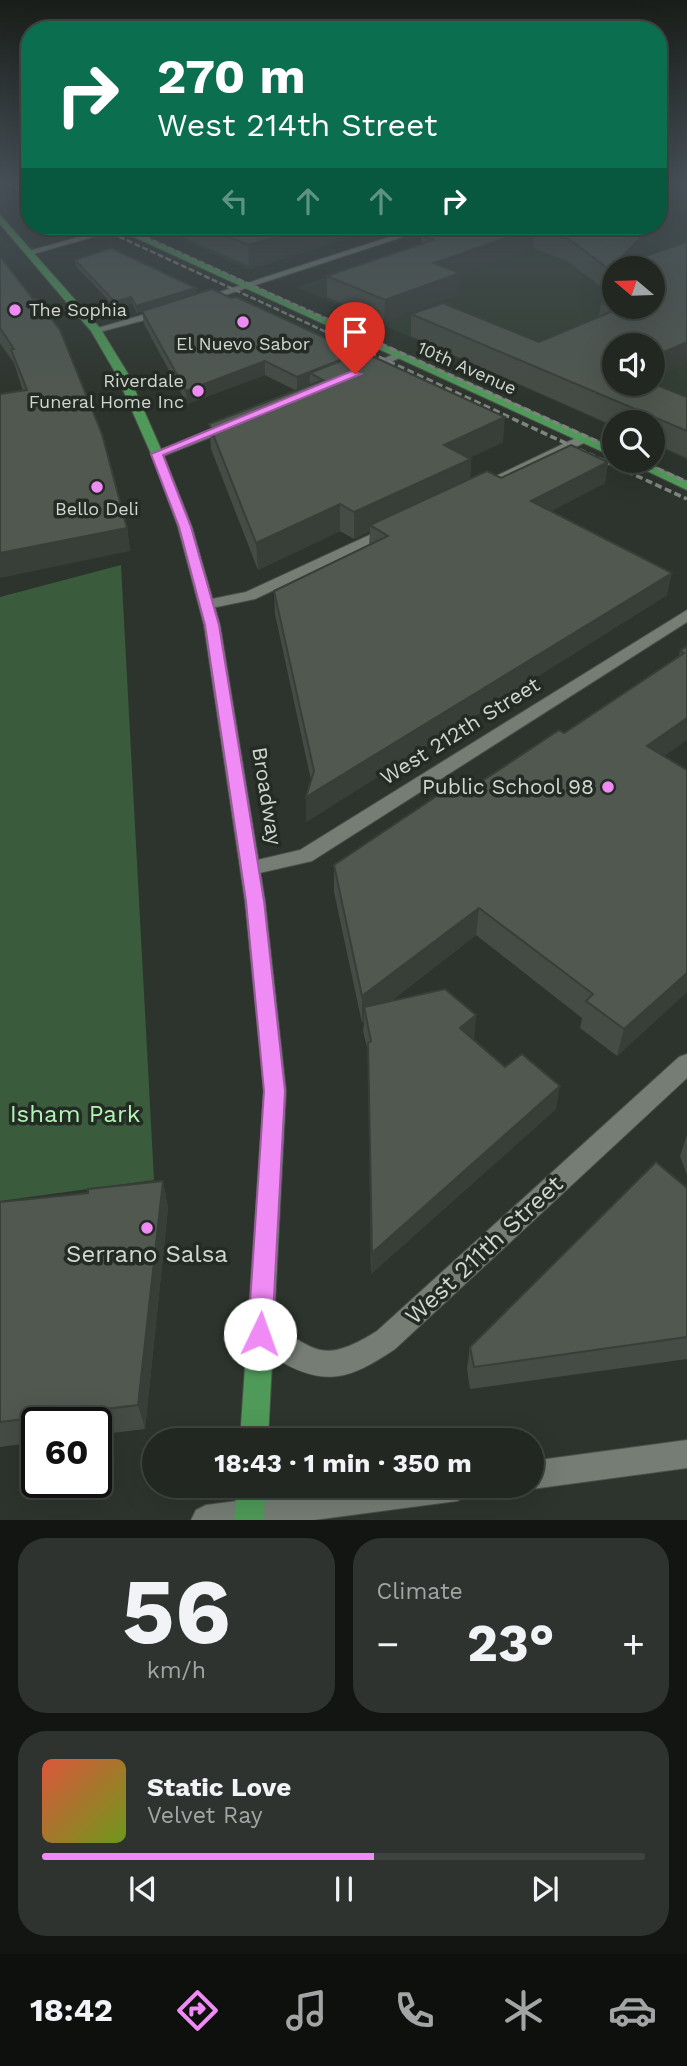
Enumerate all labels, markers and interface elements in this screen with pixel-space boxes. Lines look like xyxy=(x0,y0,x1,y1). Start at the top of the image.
text: 270 m xyxy=(157,47,306,105)
icon: right xyxy=(42,49,133,140)
text: West 214th Street xyxy=(157,106,437,144)
icon: left xyxy=(216,182,254,220)
icon: ahead xyxy=(289,182,327,220)
icon: ahead xyxy=(362,182,400,220)
icon: right xyxy=(435,182,473,220)
north arrow xyxy=(602,256,665,318)
map controls xyxy=(602,256,665,473)
place label: The Sophia xyxy=(29,299,127,320)
marker: The Sophia xyxy=(7,302,23,318)
pin xyxy=(325,302,385,374)
icon: arrive xyxy=(336,313,374,351)
marker: El Nuevo Sabor xyxy=(235,314,251,330)
place label: El Nuevo Sabor xyxy=(176,333,310,354)
button: sound xyxy=(602,333,665,396)
street label: 10th Avenue xyxy=(415,336,520,399)
place label: Riverdale Funeral Home Inc xyxy=(29,370,184,412)
marker: Riverdale Funeral Home Inc xyxy=(190,383,206,399)
button: search xyxy=(602,410,665,473)
marker: Bello Deli xyxy=(89,479,105,495)
place label: Bello Deli xyxy=(55,498,139,519)
street label: West 212th Street xyxy=(375,671,544,790)
street label: Broadway xyxy=(247,745,288,847)
place label: Public School 98 xyxy=(422,774,594,799)
marker: Public School 98 xyxy=(600,779,616,795)
park label: Isham Park xyxy=(10,1100,141,1128)
street label: West 211th Street xyxy=(399,1170,569,1330)
marker: Serrano Salsa xyxy=(139,1220,155,1236)
place label: Serrano Salsa xyxy=(66,1240,228,1268)
position arrow xyxy=(223,1297,297,1371)
speed limit sign: 60 xyxy=(21,1407,112,1498)
text: 18:43 · 1 min · 350 m xyxy=(214,1448,472,1478)
text: 56 xyxy=(122,1558,231,1665)
text: Climate xyxy=(377,1578,463,1605)
text: 23° xyxy=(467,1613,555,1674)
text: − xyxy=(377,1622,399,1666)
text: + xyxy=(622,1622,645,1666)
text: km/h xyxy=(147,1657,206,1684)
text: Static Love xyxy=(147,1772,291,1802)
text: Velvet Ray xyxy=(147,1802,263,1829)
icon: previous xyxy=(124,1870,162,1908)
icon: pause xyxy=(325,1870,363,1908)
icon: next xyxy=(526,1870,564,1908)
icon: directions xyxy=(173,1986,222,2035)
icon: music xyxy=(282,1986,331,2035)
icon: phone xyxy=(390,1986,439,2035)
icon: climate xyxy=(499,1986,548,2035)
icon: car xyxy=(608,1986,657,2035)
text: 18:42 xyxy=(30,1991,113,2029)

